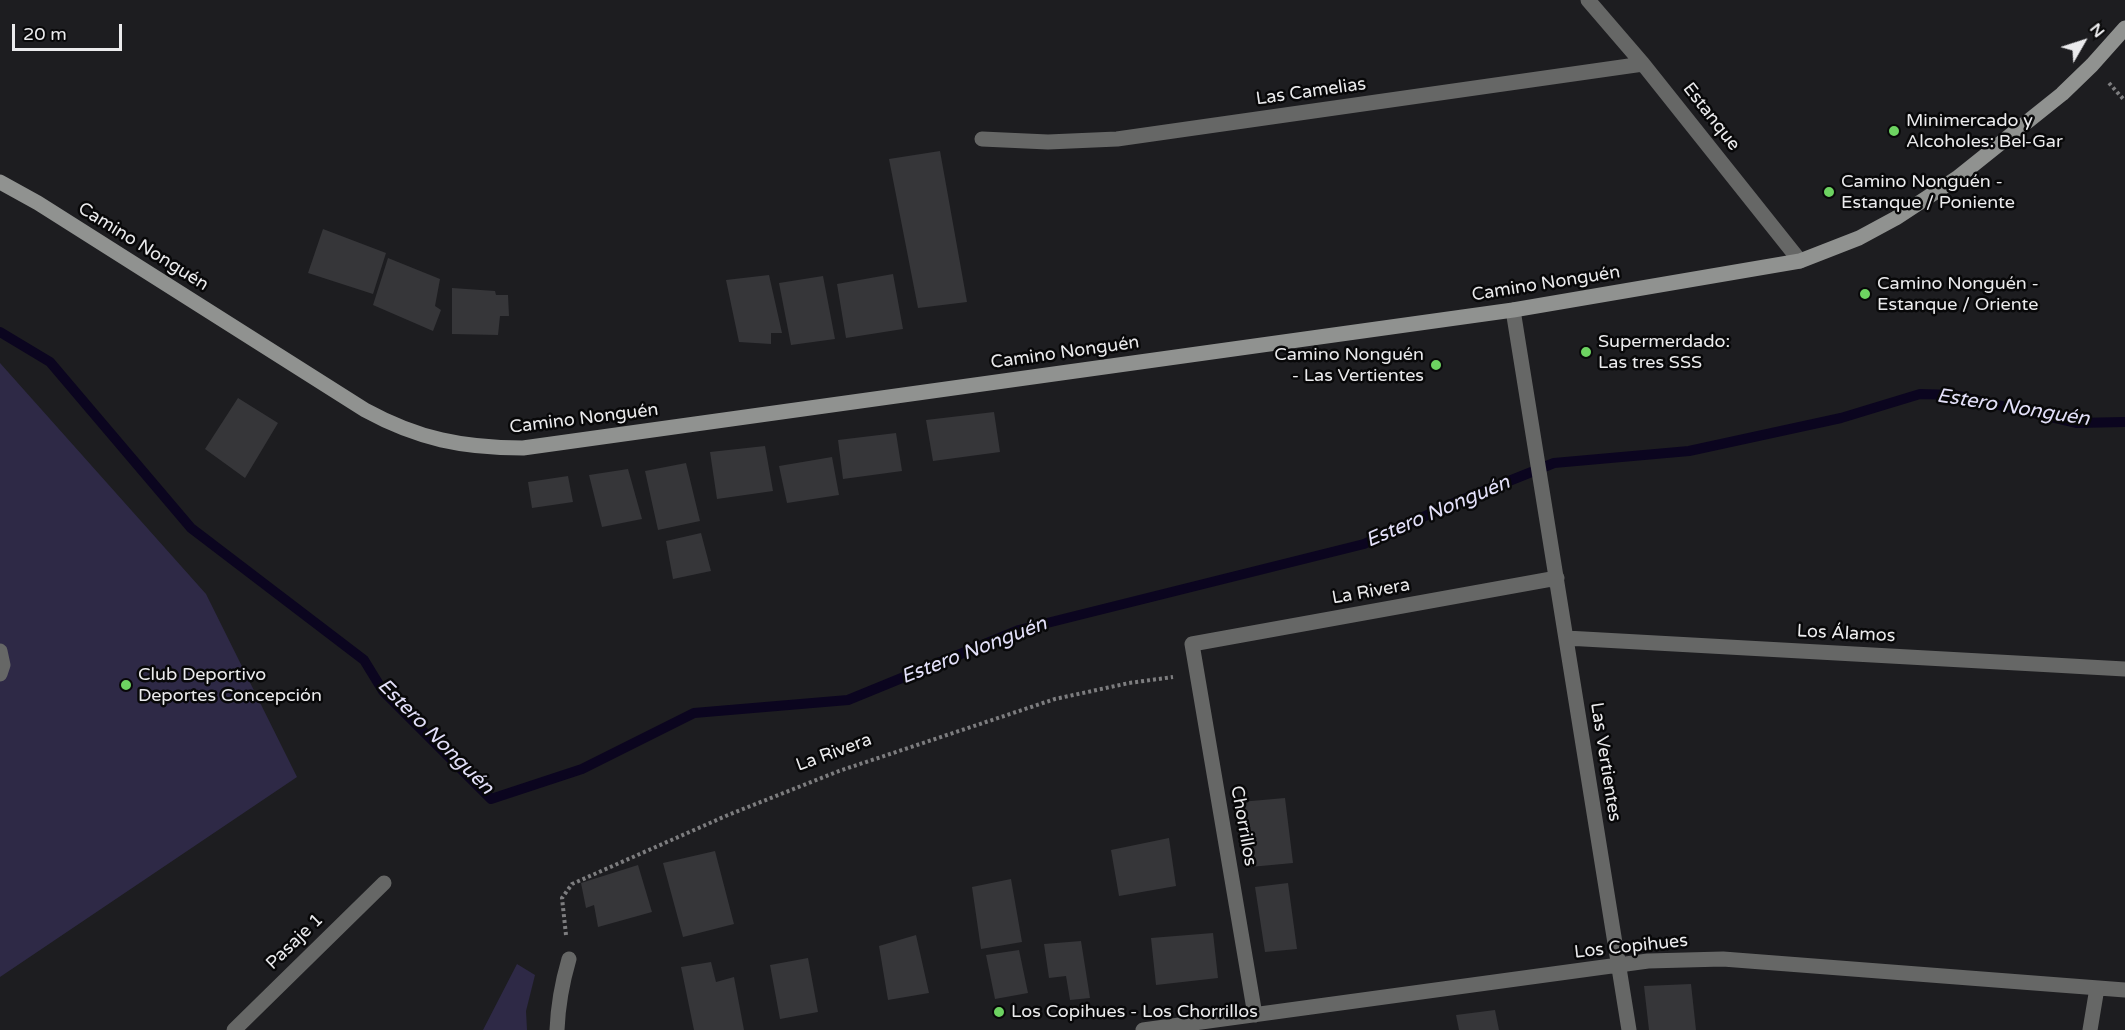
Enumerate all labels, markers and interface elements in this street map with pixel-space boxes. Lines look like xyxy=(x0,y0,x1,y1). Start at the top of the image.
scale bar xyxy=(15,12,124,50)
north arrow xyxy=(2053,12,2113,72)
text: N xyxy=(2085,19,2109,42)
text: 20 m xyxy=(23,23,67,45)
street label: Las Camelias xyxy=(1255,74,1367,110)
street label: Estanque xyxy=(1678,79,1744,155)
place label: Minimercado y Alcoholes: Bel-Gar xyxy=(1906,110,2063,152)
marker: Minimercado y Alcoholes: Bel-Gar xyxy=(1887,124,1901,138)
place label: Camino Nonguén - Estanque / Poniente xyxy=(1841,171,2015,213)
marker: Camino Nonguén - Estanque / Poniente xyxy=(1822,185,1836,199)
street label: Camino Nonguén xyxy=(74,198,212,296)
street label: Camino Nonguén xyxy=(1470,262,1622,306)
place label: Camino Nonguén - Estanque / Oriente xyxy=(1877,273,2039,316)
marker: Camino Nonguén - Estanque / Oriente xyxy=(1858,287,1872,301)
place label: Supermerdado: Las tres SSS xyxy=(1598,331,1730,374)
street label: Camino Nonguén xyxy=(989,332,1141,374)
place label: Camino Nonguén - Las Vertientes xyxy=(1274,344,1424,386)
marker: Supermerdado: Las tres SSS xyxy=(1579,345,1593,359)
marker: Camino Nonguén - Las Vertientes xyxy=(1429,358,1443,372)
water label: Estero Nonguén xyxy=(1935,384,2091,432)
street label: Camino Nonguén xyxy=(508,399,660,439)
water label: Estero Nonguén xyxy=(1362,471,1514,553)
street label: La Rivera xyxy=(1330,574,1412,610)
water label: Estero Nonguén xyxy=(898,612,1050,690)
street label: Los Álamos xyxy=(1796,621,1896,647)
place label: Club Deportivo Deportes Concepción xyxy=(138,664,322,706)
water label: Estero Nonguén xyxy=(372,674,498,800)
marker: Club Deportivo Deportes Concepción xyxy=(119,678,133,692)
street label: Las Vertientes xyxy=(1585,701,1625,823)
street label: La Rivera xyxy=(793,729,875,777)
street label: Chorrillos xyxy=(1225,784,1261,868)
street label: Pasaje 1 xyxy=(262,909,328,975)
street label: Los Copihues xyxy=(1573,930,1689,964)
place label: Los Copihues - Los Chorrillos xyxy=(1011,1001,1258,1023)
marker: Los Copihues - Los Chorrillos xyxy=(992,1005,1006,1019)

